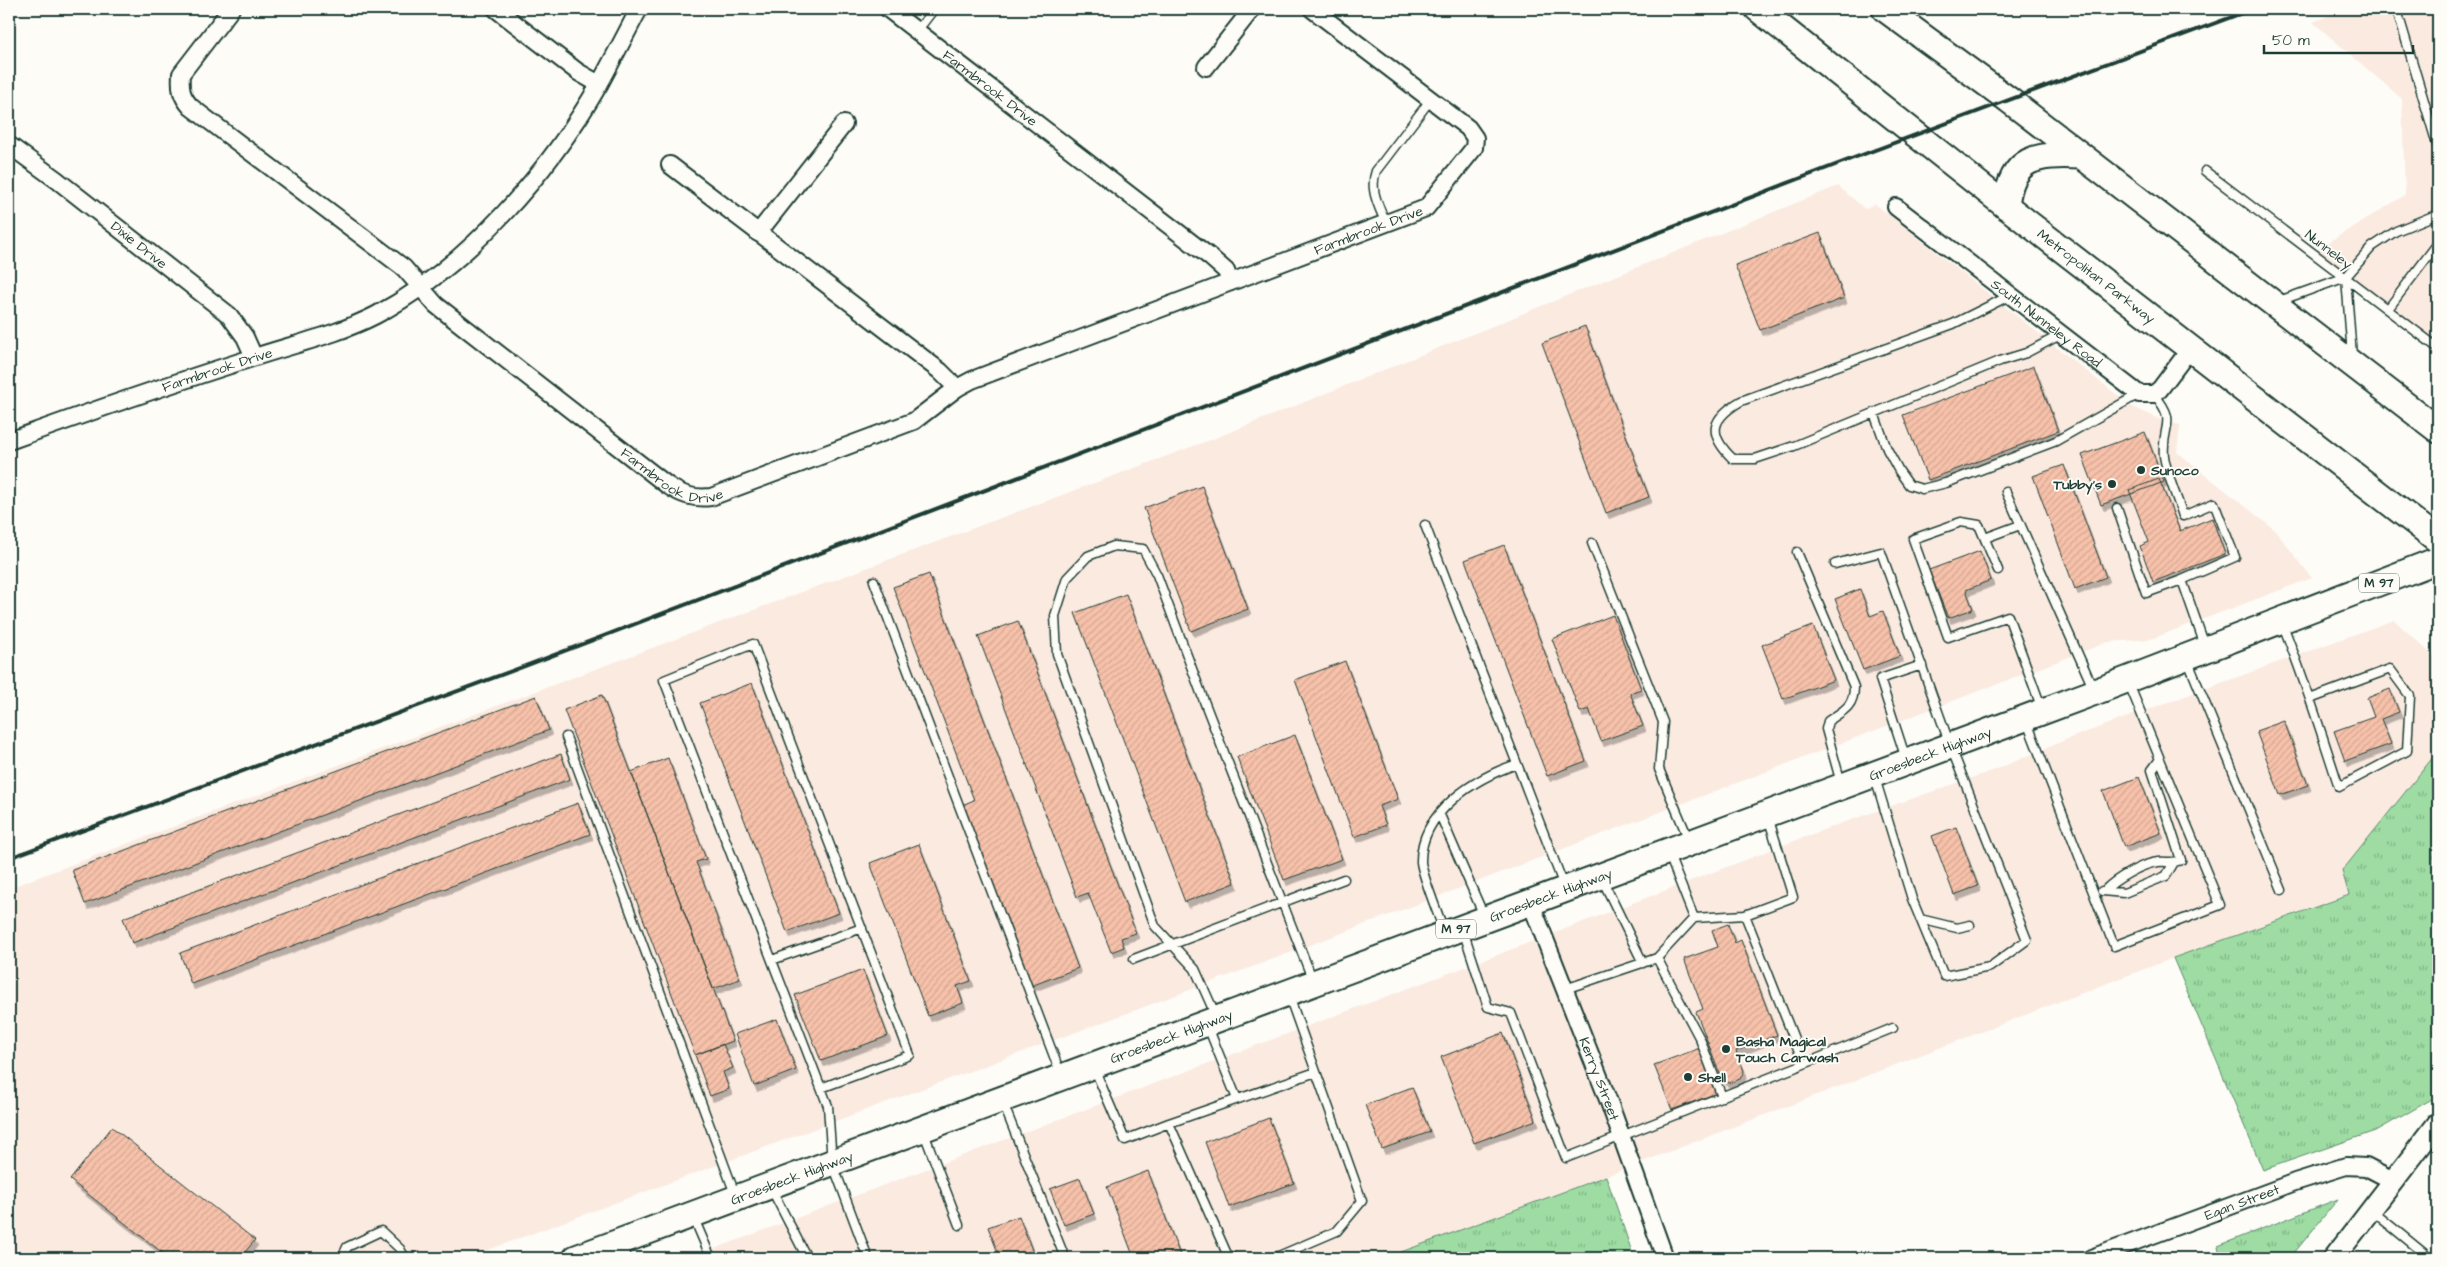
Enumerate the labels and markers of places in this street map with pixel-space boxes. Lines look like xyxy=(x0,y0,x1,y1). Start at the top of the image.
place label: Sunoco xyxy=(2150,461,2199,481)
marker: Sunoco xyxy=(2135,464,2147,476)
place label: Tubby's xyxy=(2052,475,2102,495)
marker: Tubby's xyxy=(2106,478,2118,490)
place label: Basha Magical Touch Carwash xyxy=(1735,1032,1839,1068)
marker: Basha Magical Touch Carwash xyxy=(1720,1043,1732,1055)
place label: Shell xyxy=(1697,1068,1727,1088)
marker: Shell xyxy=(1682,1071,1694,1083)

